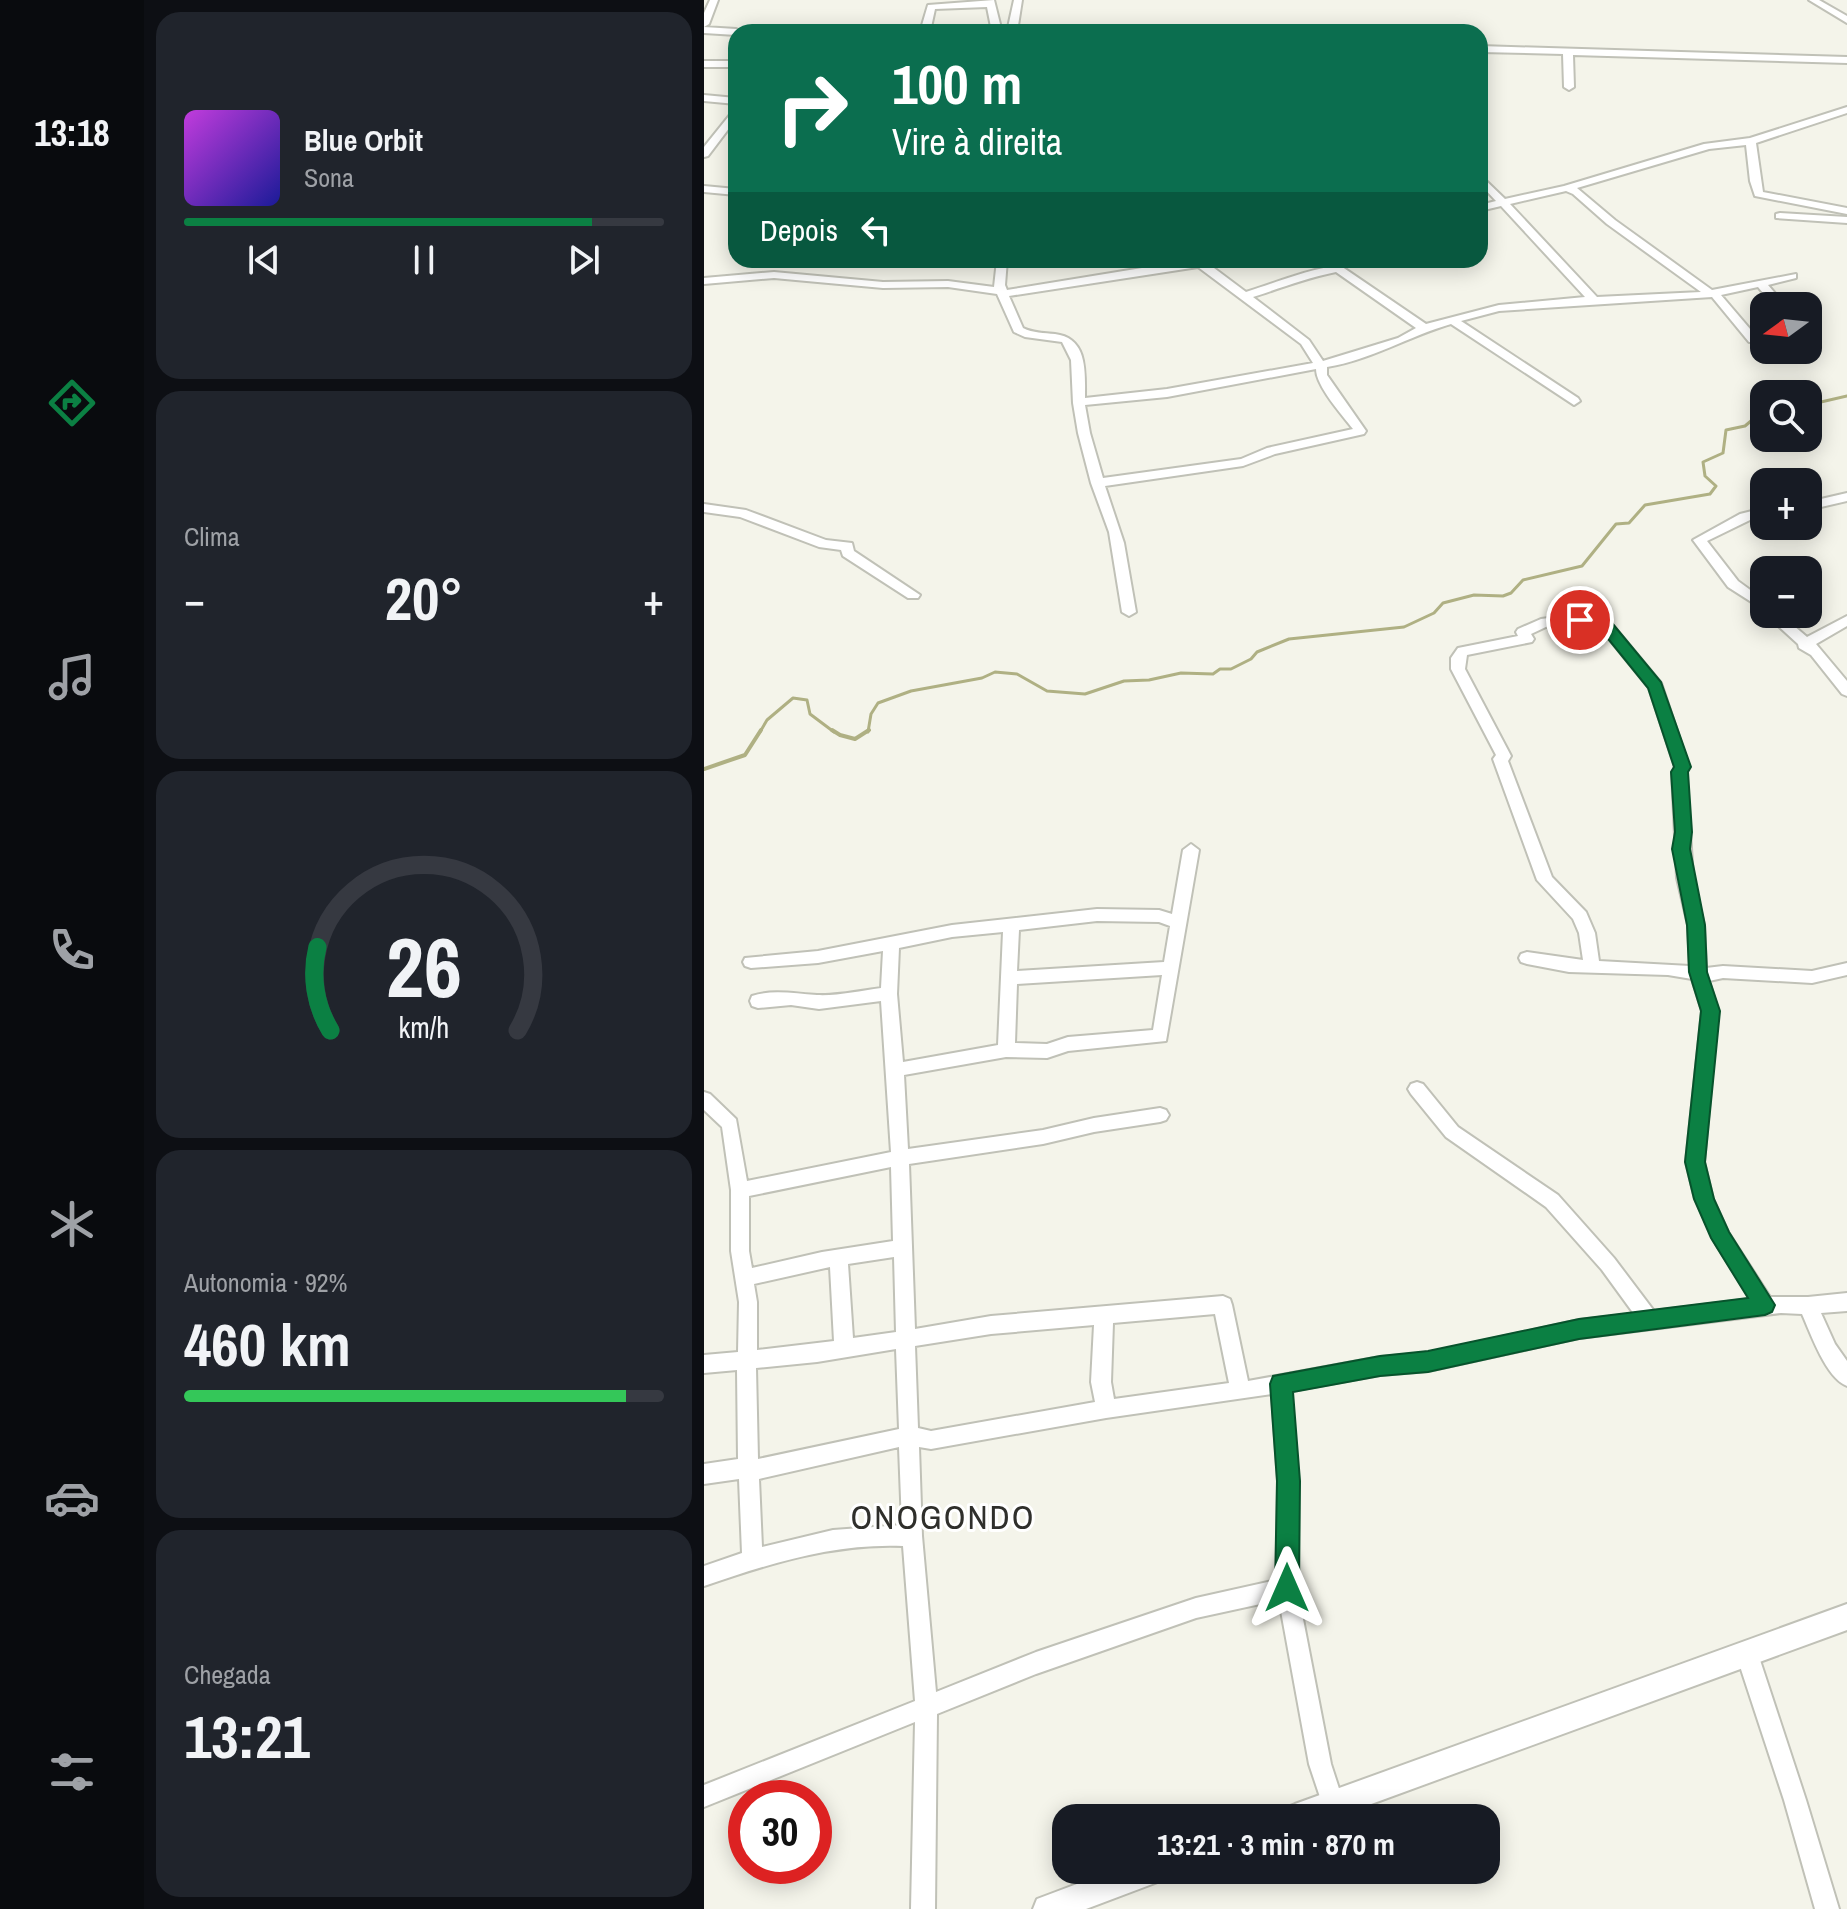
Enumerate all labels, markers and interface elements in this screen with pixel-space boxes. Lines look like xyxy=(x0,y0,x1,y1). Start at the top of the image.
text: 100 m xyxy=(892,46,1022,121)
icon: right xyxy=(760,56,864,160)
text: 13:18 xyxy=(34,109,110,157)
text: Vire à direita xyxy=(892,118,1062,166)
text: Blue Orbit xyxy=(304,120,423,160)
text: Sona xyxy=(304,160,354,195)
icon: left xyxy=(854,208,898,252)
text: Depois xyxy=(760,210,838,250)
icon: previous xyxy=(242,238,286,282)
icon: pause xyxy=(402,238,446,282)
icon: next xyxy=(562,238,606,282)
north arrow xyxy=(1750,292,1822,364)
map controls xyxy=(1750,292,1822,628)
icon: directions xyxy=(44,375,100,431)
button: search xyxy=(1750,380,1822,452)
button: + xyxy=(1750,468,1822,540)
text: Clima xyxy=(184,519,240,554)
button: − xyxy=(1750,556,1822,628)
text: 20° xyxy=(385,558,463,639)
text: − xyxy=(184,569,205,629)
text: + xyxy=(643,569,664,629)
pin xyxy=(1546,586,1614,654)
icon: arrive xyxy=(1558,598,1602,642)
icon: music xyxy=(44,649,100,705)
text: 26 xyxy=(386,910,462,1022)
icon: phone xyxy=(44,922,100,978)
text: km/h xyxy=(399,1008,449,1047)
icon: climate xyxy=(44,1196,100,1252)
text: Autonomia · 92% xyxy=(184,1265,348,1300)
text: 460 km xyxy=(184,1304,351,1385)
icon: car xyxy=(44,1470,100,1526)
district label: ONOGONDO xyxy=(851,1494,1035,1540)
position arrow xyxy=(1245,1546,1329,1630)
text: Chegada xyxy=(184,1657,271,1692)
text: 13:21 xyxy=(184,1696,310,1777)
icon: filters xyxy=(44,1744,100,1800)
speed limit sign: 30 xyxy=(728,1780,832,1884)
text: 13:21 · 3 min · 870 m xyxy=(1157,1824,1395,1864)

